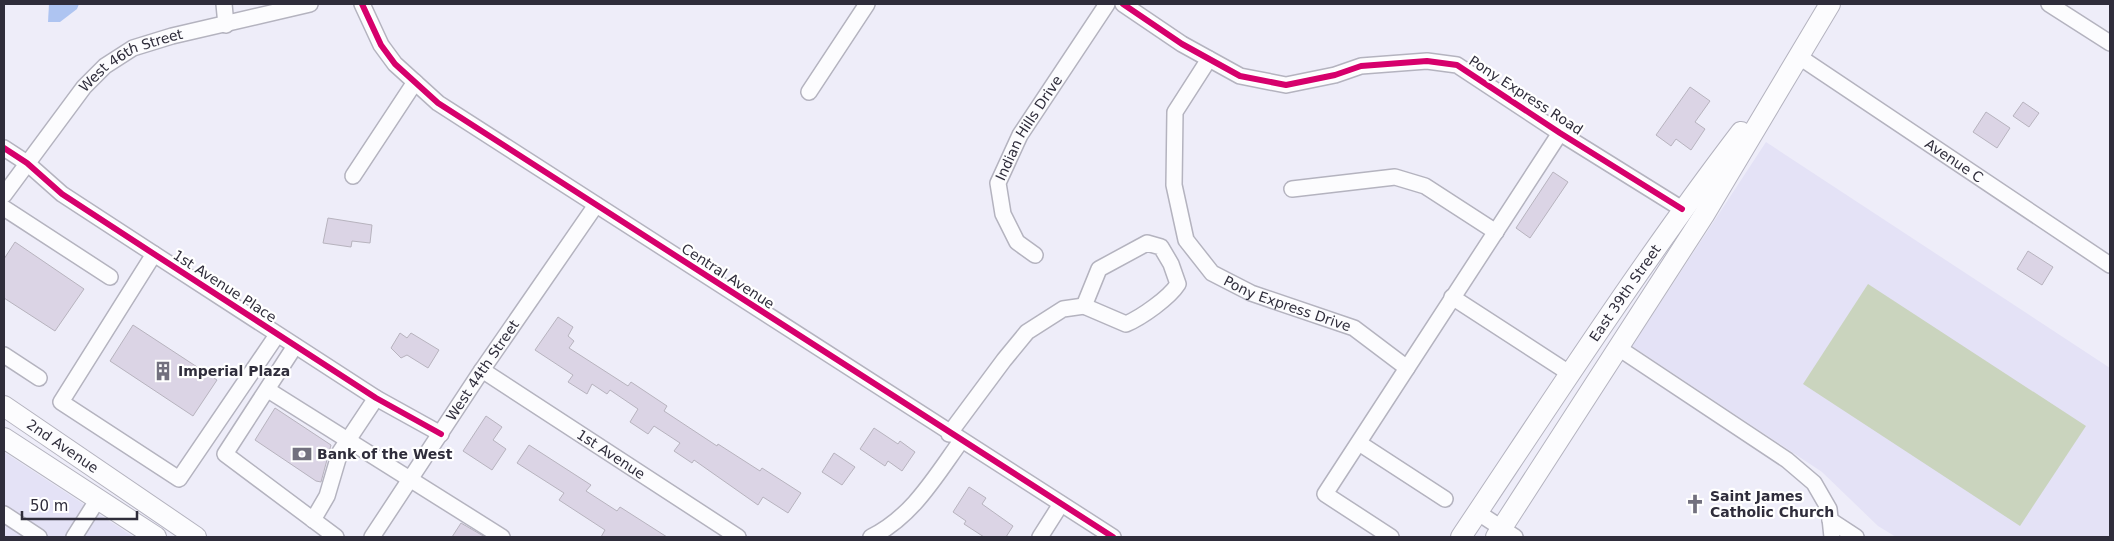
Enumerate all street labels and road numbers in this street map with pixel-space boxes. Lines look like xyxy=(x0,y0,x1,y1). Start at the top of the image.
street label: West 46th Street xyxy=(76,26,185,95)
street label: Pony Express Road xyxy=(1466,52,1586,138)
street label: Indian Hills Drive xyxy=(992,72,1065,183)
street label: Avenue C xyxy=(1922,136,1986,186)
street label: Central Avenue xyxy=(679,240,777,312)
street label: East 39th Street xyxy=(1586,241,1664,344)
street label: 1st Avenue Place xyxy=(170,247,280,325)
street label: Pony Express Drive xyxy=(1221,272,1353,334)
street label: West 44th Street xyxy=(443,316,522,424)
street label: 2nd Avenue xyxy=(24,416,102,476)
street label: 1st Avenue xyxy=(574,426,648,482)

